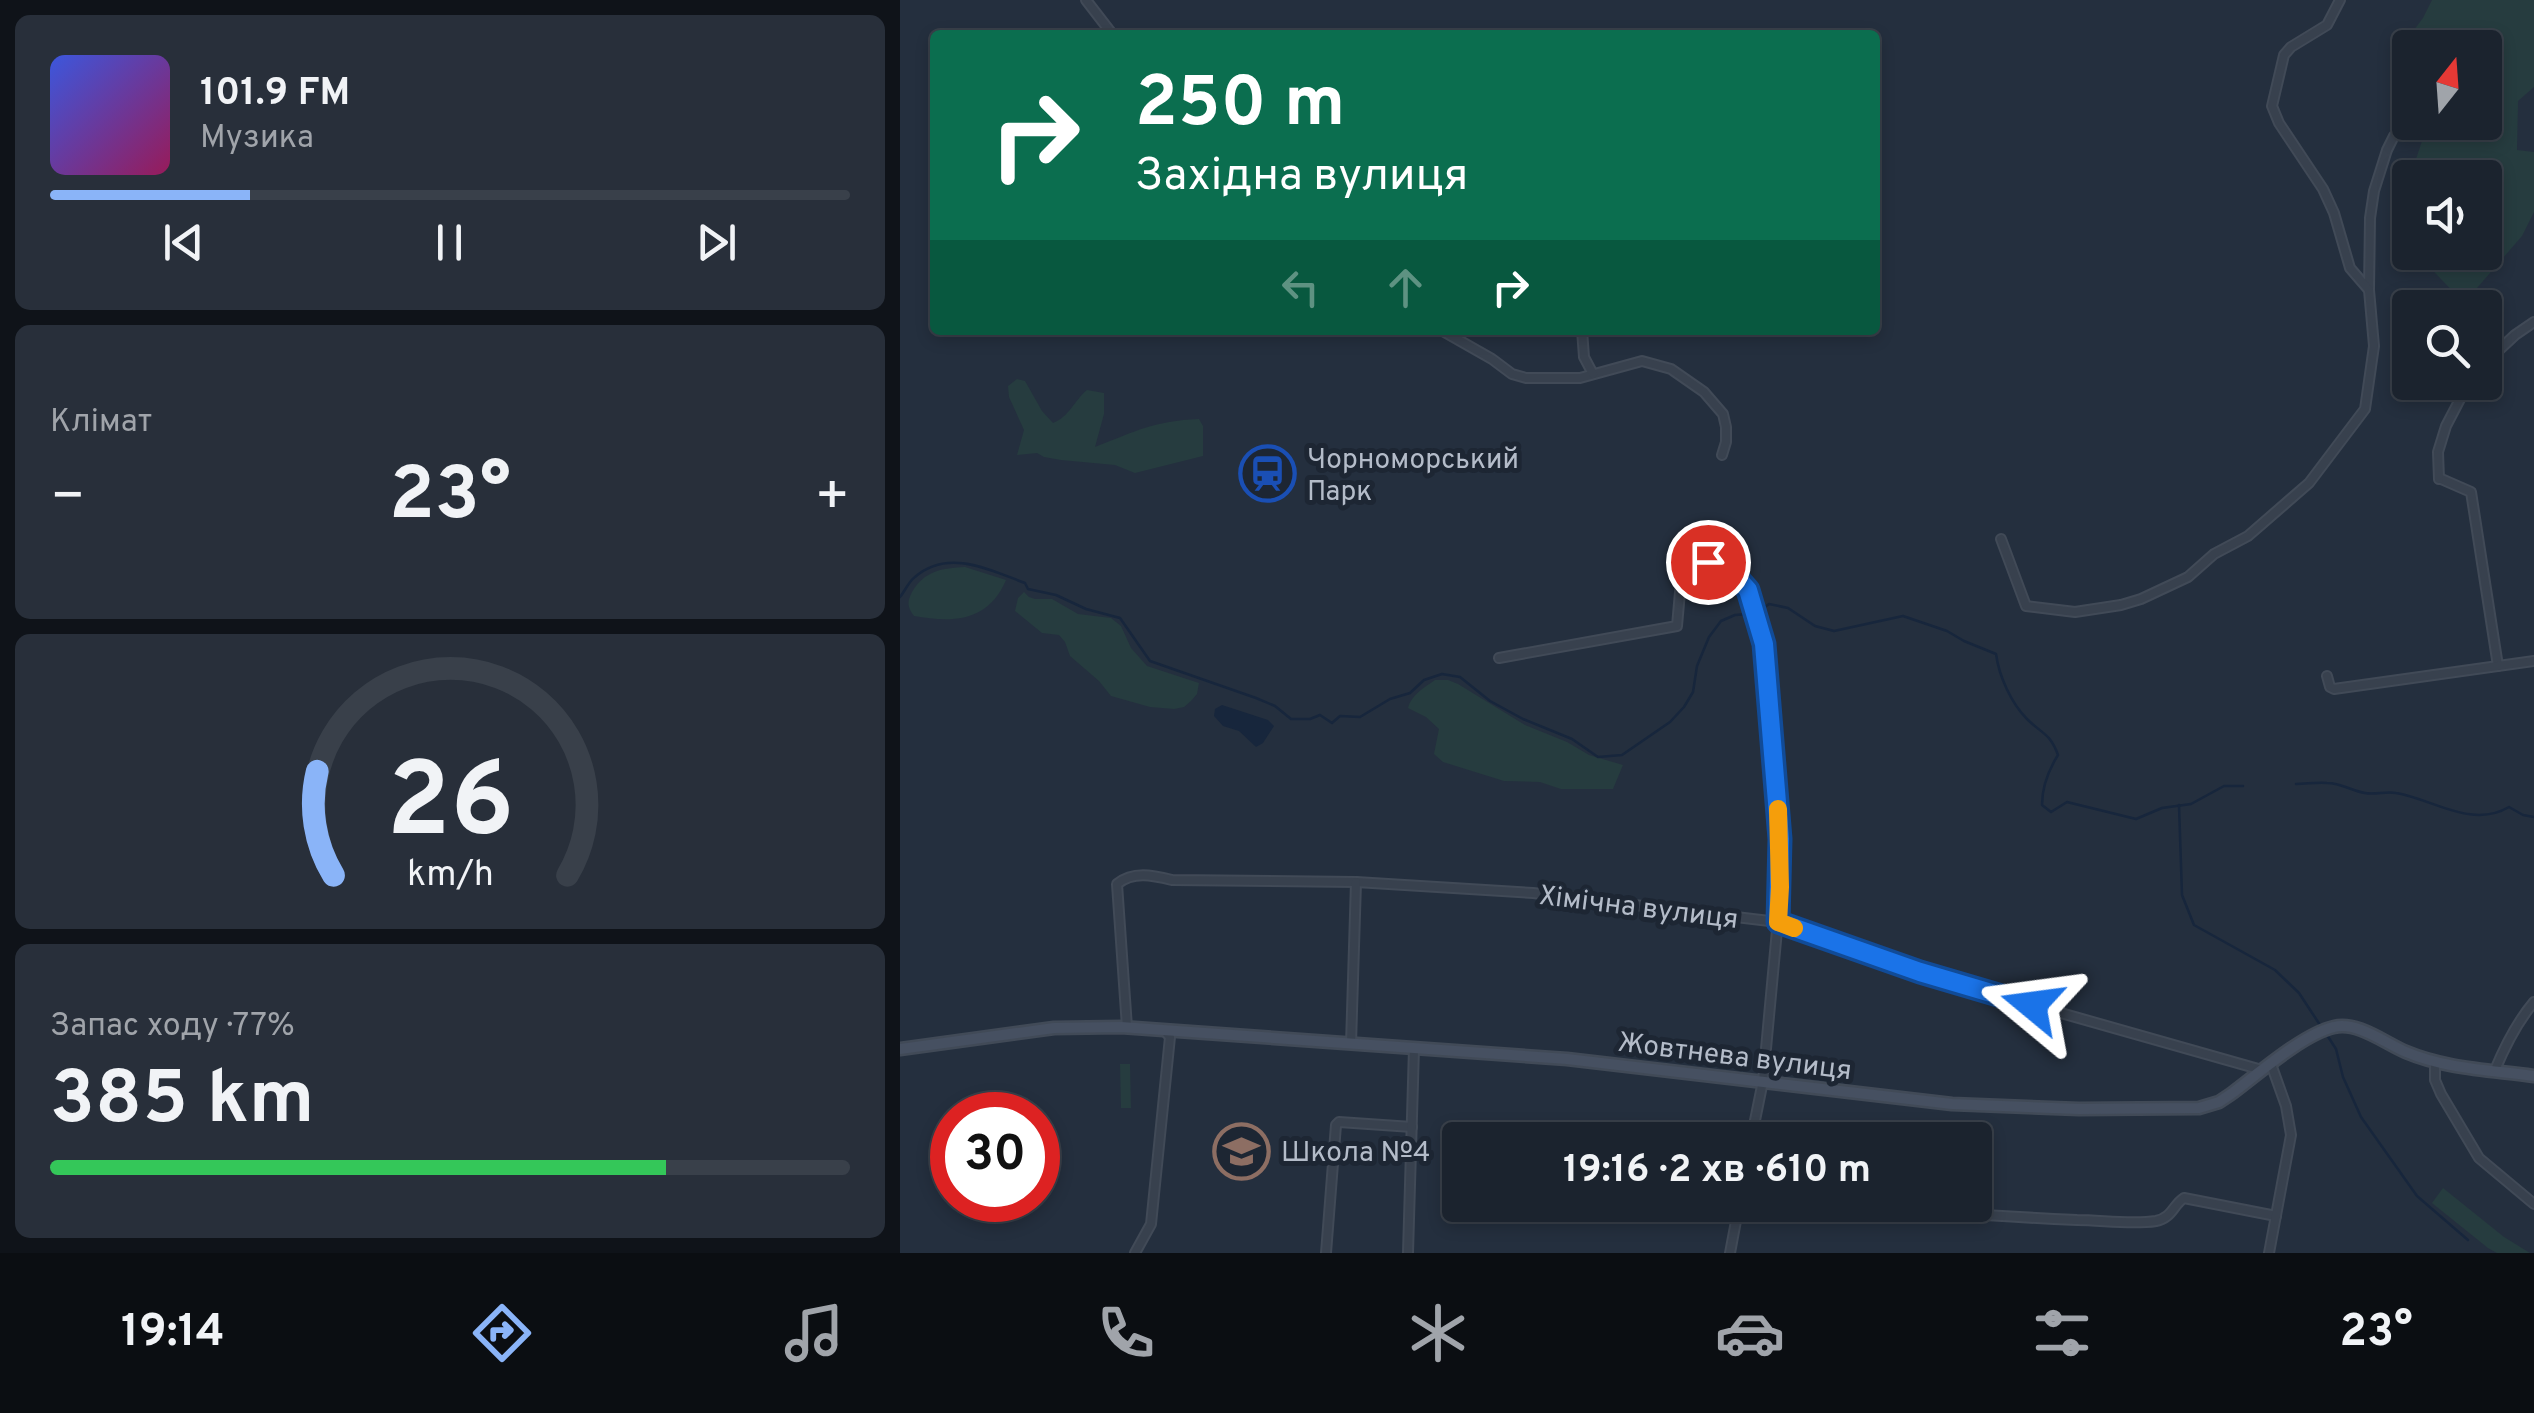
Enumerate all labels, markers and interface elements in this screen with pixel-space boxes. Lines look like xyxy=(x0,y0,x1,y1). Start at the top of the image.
north arrow xyxy=(2392,30,2502,140)
map controls xyxy=(2392,30,2502,400)
text: 250 m xyxy=(1135,62,1345,151)
text: 101.9 FM xyxy=(200,70,350,119)
icon: right xyxy=(970,70,1100,200)
text: Музика xyxy=(200,119,314,159)
text: Західна вулиця xyxy=(1135,149,1468,206)
button: sound xyxy=(2392,160,2502,270)
icon: previous xyxy=(156,215,211,270)
icon: pause xyxy=(422,215,477,270)
icon: next xyxy=(689,215,744,270)
icon: left xyxy=(1273,260,1328,315)
icon: ahead xyxy=(1378,260,1433,315)
icon: right xyxy=(1483,260,1538,315)
button: search xyxy=(2392,290,2502,400)
text: Клімат xyxy=(50,403,152,443)
place label: Чорноморський Парк xyxy=(1307,443,1519,511)
station icon: Чорноморський Парк xyxy=(1238,444,1298,504)
text: 23° xyxy=(389,451,511,546)
text: − xyxy=(50,464,85,534)
text: + xyxy=(815,464,850,534)
pin xyxy=(1666,520,1751,605)
icon: arrive xyxy=(1681,535,1736,590)
text: 26 xyxy=(386,741,514,873)
text: km/h xyxy=(407,853,493,899)
street label: Хімічна вулиця xyxy=(1537,879,1740,939)
position arrow xyxy=(1980,953,2084,1057)
text: Запас ходу · 77% xyxy=(50,1007,295,1047)
street label: Жовтнева вулиця xyxy=(1616,1026,1854,1090)
text: 385 km xyxy=(50,1055,314,1150)
speed limit sign: 30 xyxy=(930,1092,1060,1222)
school or university icon: Школа №4 xyxy=(1212,1121,1272,1181)
place label: Школа №4 xyxy=(1281,1136,1430,1172)
text: 19:16 · 2 хв · 610 m xyxy=(1563,1147,1871,1196)
icon: directions xyxy=(467,1298,537,1368)
icon: music xyxy=(779,1298,849,1368)
icon: phone xyxy=(1091,1298,1161,1368)
icon: climate xyxy=(1403,1298,1473,1368)
icon: car xyxy=(1715,1298,1785,1368)
icon: filters xyxy=(2027,1298,2097,1368)
text: 19:14 xyxy=(121,1305,225,1362)
text: 23° xyxy=(2340,1305,2413,1362)

